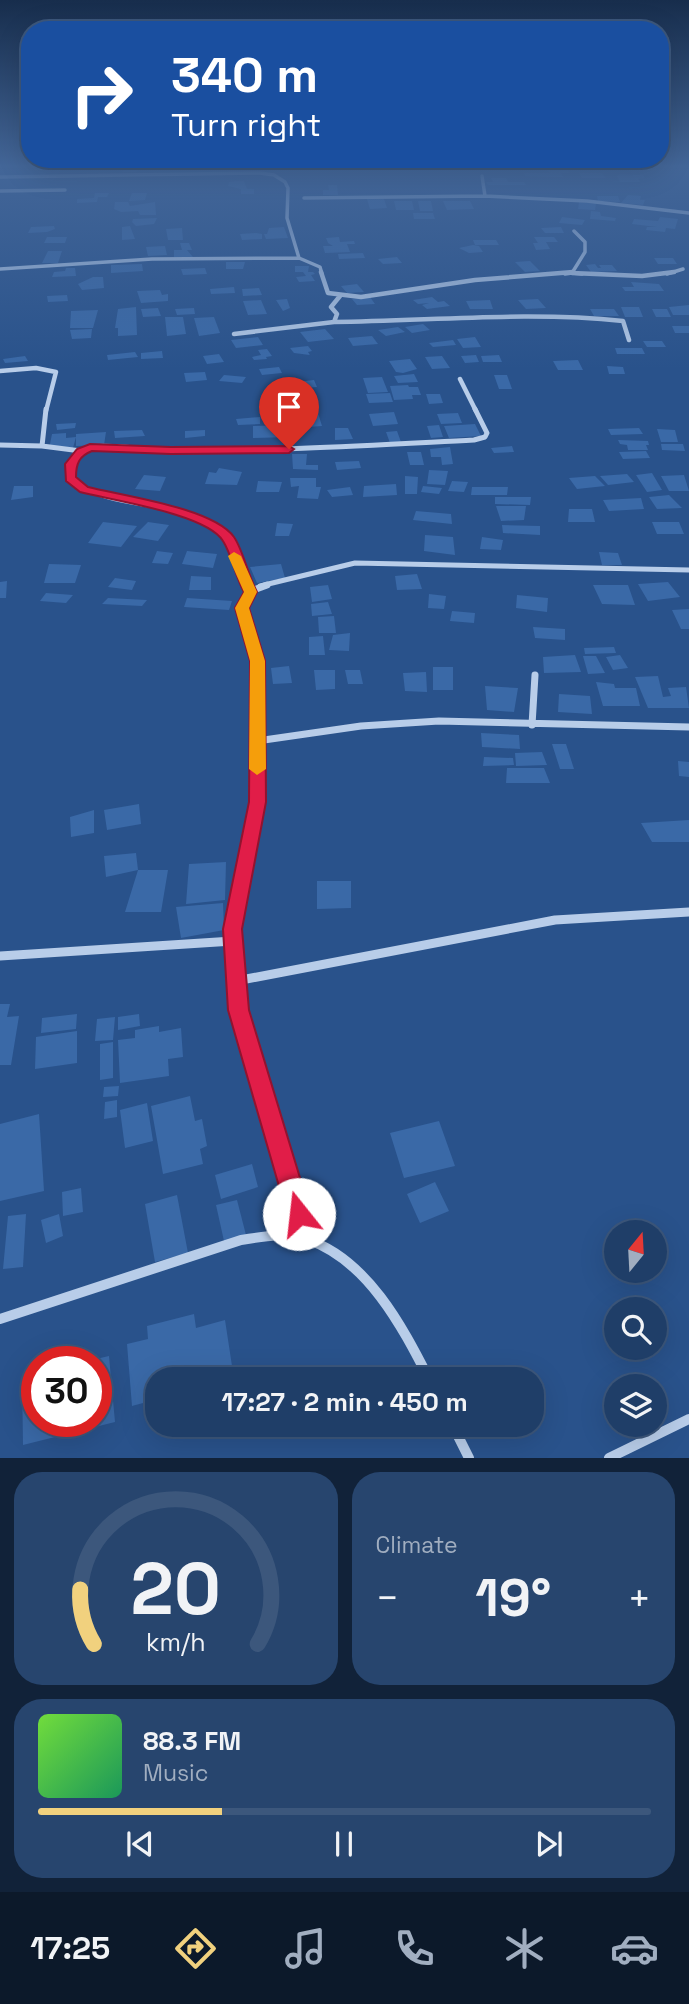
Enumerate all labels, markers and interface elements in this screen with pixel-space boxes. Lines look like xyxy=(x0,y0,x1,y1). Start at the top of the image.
text: 340 m xyxy=(171,44,318,106)
icon: right xyxy=(56,49,147,140)
text: Turn right xyxy=(171,105,321,145)
pin xyxy=(259,377,319,449)
icon: arrive xyxy=(270,388,308,426)
position arrow xyxy=(262,1177,336,1251)
north arrow xyxy=(604,1220,667,1283)
map controls xyxy=(604,1220,667,1437)
button: search xyxy=(604,1297,667,1360)
speed limit sign: 30 xyxy=(21,1346,112,1437)
button: layers xyxy=(604,1374,667,1437)
text: 17:27 · 2 min · 450 m xyxy=(221,1385,468,1419)
text: Climate xyxy=(376,1530,458,1560)
text: 20 xyxy=(131,1543,221,1636)
text: 19° xyxy=(475,1565,551,1631)
text: − xyxy=(376,1574,399,1622)
text: + xyxy=(627,1574,651,1622)
text: km/h xyxy=(146,1626,206,1658)
text: 88.3 FM xyxy=(143,1724,241,1758)
text: Music xyxy=(143,1758,208,1788)
icon: previous xyxy=(121,1825,159,1863)
icon: pause xyxy=(325,1825,363,1863)
icon: next xyxy=(530,1825,568,1863)
icon: directions xyxy=(171,1924,220,1973)
icon: music xyxy=(281,1924,330,1973)
icon: phone xyxy=(390,1924,439,1973)
icon: climate xyxy=(500,1924,549,1973)
icon: car xyxy=(610,1924,659,1973)
text: 17:25 xyxy=(30,1928,110,1968)

